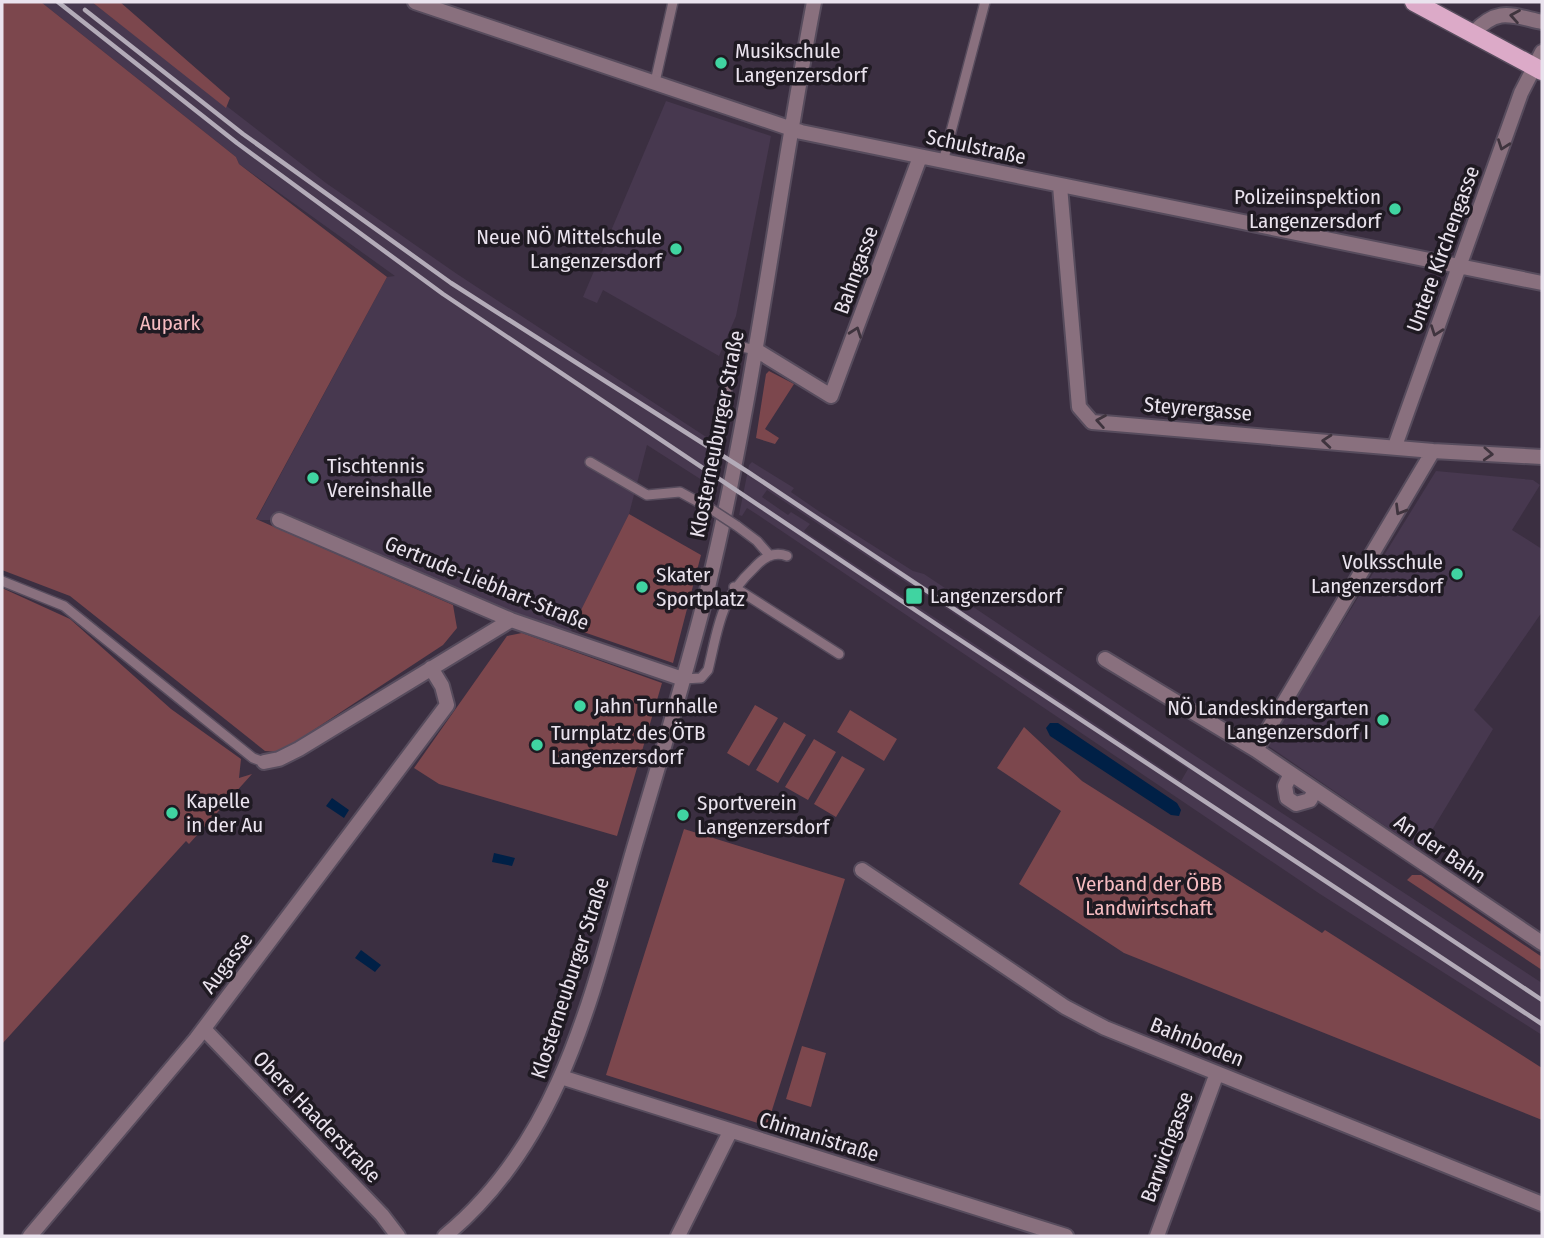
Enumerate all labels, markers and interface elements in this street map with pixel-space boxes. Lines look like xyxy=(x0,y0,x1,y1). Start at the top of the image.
one-way arrow xyxy=(1509,10,1521,25)
place label: Musikschule Langenzersdorf xyxy=(735,38,869,88)
marker: Musikschule Langenzersdorf xyxy=(713,55,729,71)
street label: Schulstraße xyxy=(924,124,1028,170)
one-way arrow xyxy=(1497,139,1511,151)
street label: Untere Kirchengasse xyxy=(1401,162,1485,336)
place label: Polizeiinspektion Langenzersdorf xyxy=(1234,184,1383,234)
marker: Polizeiinspektion Langenzersdorf xyxy=(1387,201,1403,217)
street label: Bahngasse xyxy=(828,223,884,317)
place label: Neue NÖ Mittelschule Langenzersdorf xyxy=(476,224,664,274)
marker: Neue NÖ Mittelschule Langenzersdorf xyxy=(668,241,684,257)
park label: Aupark xyxy=(140,310,200,336)
one-way arrow xyxy=(1430,324,1444,336)
one-way arrow xyxy=(847,327,861,339)
street label: Klosterneuburger Straße xyxy=(684,328,750,540)
street label: Steyrergasse xyxy=(1143,391,1253,427)
one-way arrow xyxy=(1095,414,1106,429)
one-way arrow xyxy=(1321,434,1332,449)
one-way arrow xyxy=(1483,446,1494,461)
place label: Tischtennis Vereinshalle xyxy=(327,453,432,503)
marker: Tischtennis Vereinshalle xyxy=(305,470,321,486)
one-way arrow xyxy=(1395,503,1408,516)
street label: Gertrude-Liebhart-Straße xyxy=(381,530,593,636)
place label: Volksschule Langenzersdorf xyxy=(1311,549,1445,599)
place label: Skater Sportplatz xyxy=(656,562,745,612)
marker: Volksschule Langenzersdorf xyxy=(1449,566,1465,582)
marker: Skater Sportplatz xyxy=(634,579,650,595)
place label: Langenzersdorf xyxy=(930,583,1064,609)
marker: Langenzersdorf xyxy=(904,586,924,606)
place label: Jahn Turnhalle xyxy=(594,693,718,719)
place label: NÖ Landeskindergarten Langenzersdorf I xyxy=(1167,695,1369,745)
marker: Jahn Turnhalle xyxy=(572,698,588,714)
marker: NÖ Landeskindergarten Langenzersdorf I xyxy=(1375,712,1391,728)
place label: Turnplatz des ÖTB Langenzersdorf xyxy=(551,720,705,770)
marker: Turnplatz des ÖTB Langenzersdorf xyxy=(529,737,545,753)
place label: Kapelle in der Au xyxy=(186,788,263,838)
place label: Sportverein Langenzersdorf xyxy=(697,790,831,840)
marker: Kapelle in der Au xyxy=(164,805,180,821)
marker: Sportverein Langenzersdorf xyxy=(675,807,691,823)
street label: An der Bahn xyxy=(1389,809,1491,889)
park label: Verband der ÖBB Landwirtschaft xyxy=(1076,871,1222,921)
street label: Klosterneuburger Straße xyxy=(525,874,615,1082)
street label: Augasse xyxy=(196,927,258,999)
street label: Bahnboden xyxy=(1146,1011,1248,1073)
street label: Obere Haaderstraße xyxy=(248,1046,386,1188)
street label: Barwichgasse xyxy=(1135,1088,1199,1206)
street label: Chimanistraße xyxy=(756,1106,882,1168)

